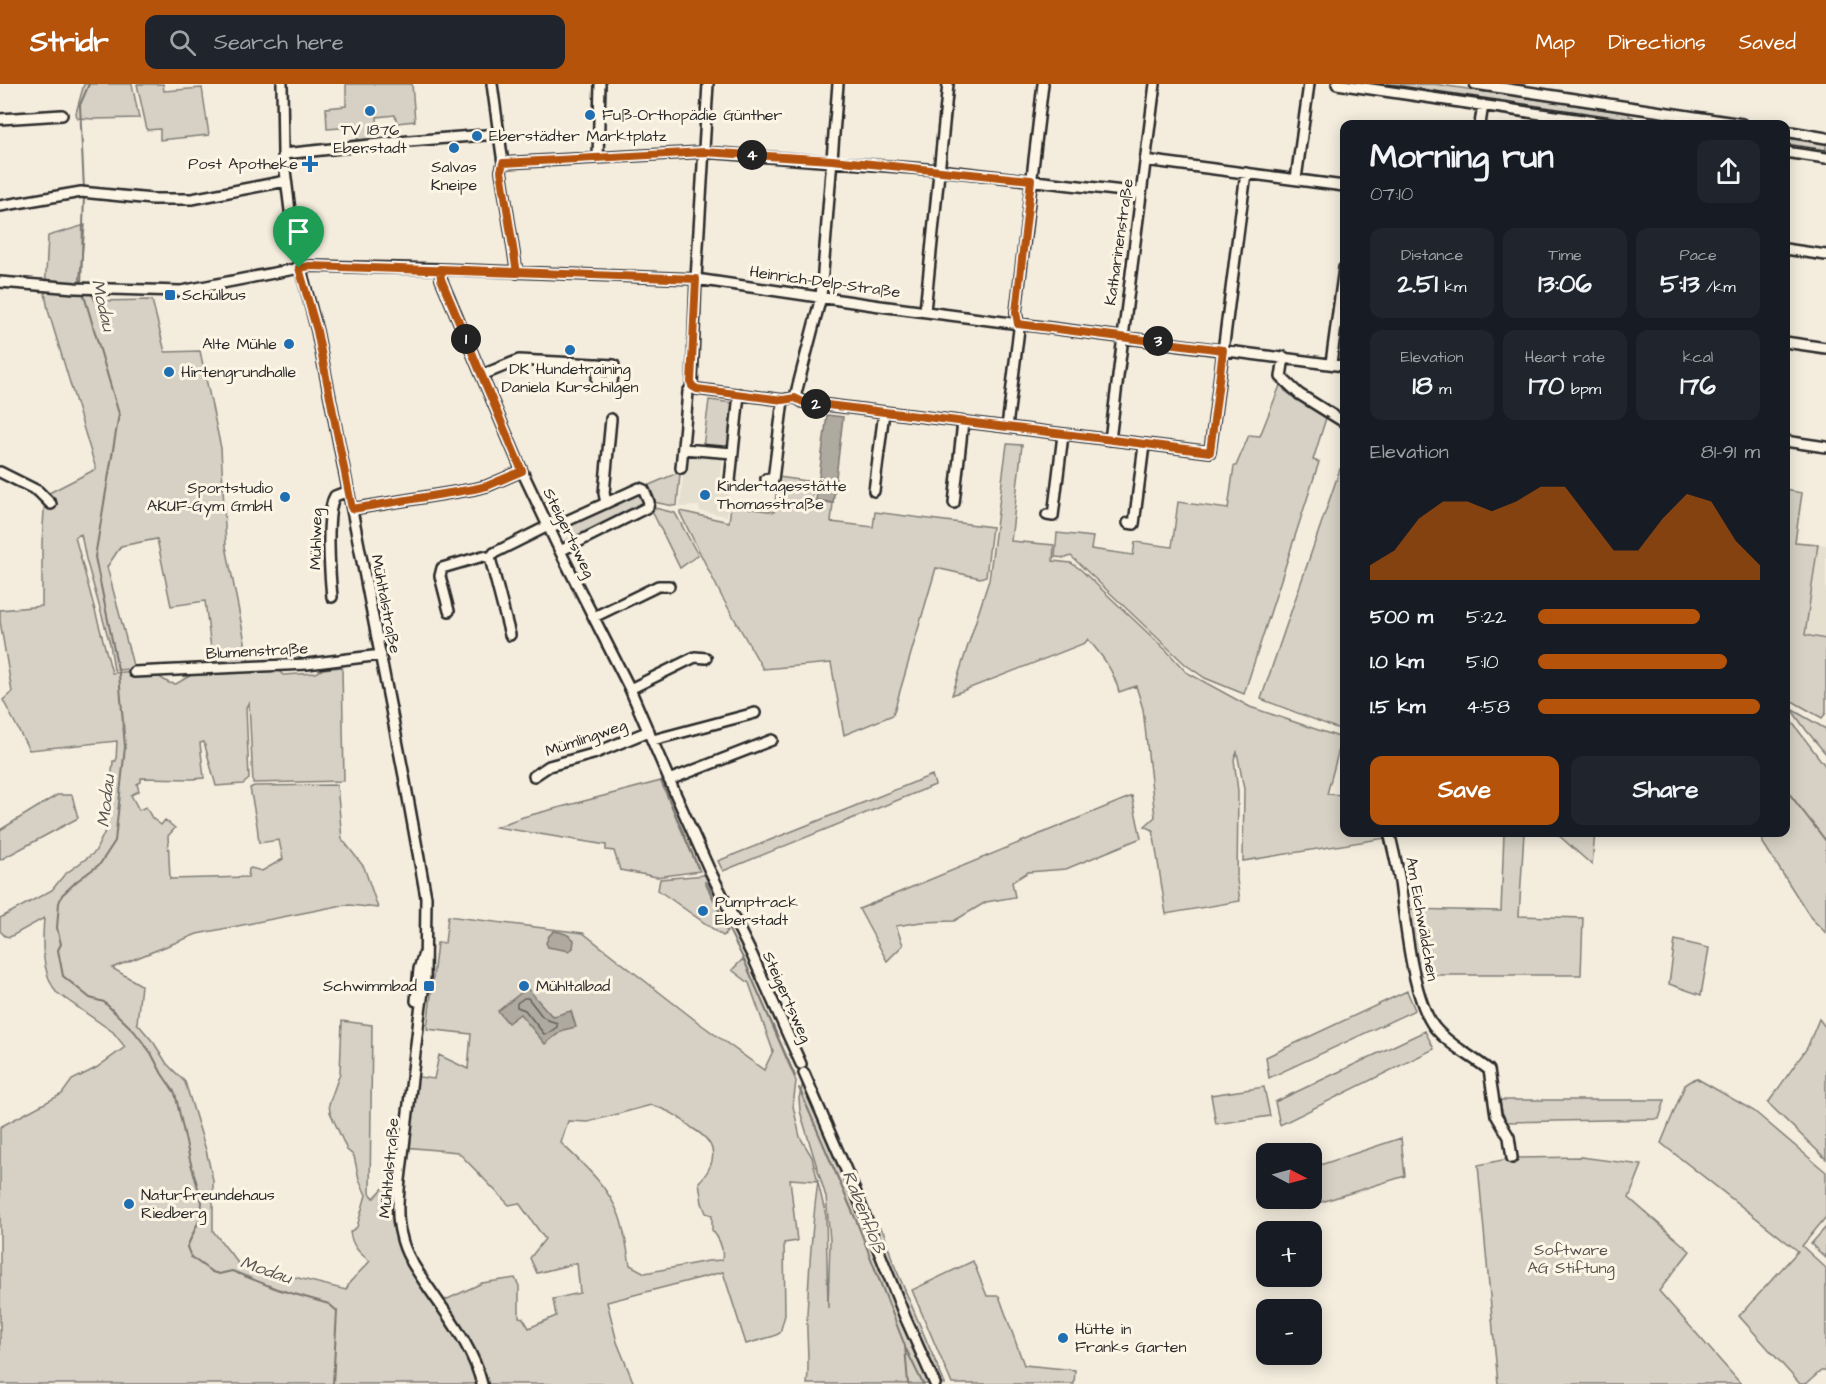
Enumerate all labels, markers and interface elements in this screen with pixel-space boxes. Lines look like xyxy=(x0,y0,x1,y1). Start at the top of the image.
search box xyxy=(145,15,565,69)
text: Stridr xyxy=(30,23,109,62)
icon: search xyxy=(166,26,199,59)
text: Search here xyxy=(214,27,344,58)
text: Map xyxy=(1535,28,1575,57)
text: Directions xyxy=(1608,28,1706,57)
text: Saved xyxy=(1739,28,1796,57)
marker: TV 1876 Eberstadt xyxy=(363,104,377,118)
place label: Fuß-Orthopädie Günther xyxy=(602,104,782,126)
marker: Fuß-Orthopädie Günther xyxy=(583,108,597,122)
place label: TV 1876 Eberstadt xyxy=(333,119,407,159)
place label: Eberstädter Marktplatz xyxy=(489,125,667,147)
marker: Eberstädter Marktplatz xyxy=(470,129,484,143)
text: Morning run xyxy=(1370,134,1554,180)
pin: 4 xyxy=(737,140,767,170)
button: share xyxy=(1697,140,1760,203)
marker: Salvas Kneipe xyxy=(447,141,461,155)
text: 4 xyxy=(747,144,757,166)
place label: Post Apotheke xyxy=(188,153,298,175)
place label: Salvas Kneipe xyxy=(431,156,478,196)
marker: Post Apotheke xyxy=(303,157,317,171)
street label: Katharinenstraße xyxy=(1099,177,1139,307)
text: 07:10 xyxy=(1370,180,1413,208)
pin xyxy=(273,206,324,268)
icon: arrive xyxy=(282,215,315,248)
text: Distance xyxy=(1401,244,1463,266)
text: Time xyxy=(1548,244,1582,266)
text: Pace xyxy=(1679,244,1717,266)
street label: Heinrich-Delp-Straße xyxy=(748,261,902,304)
text: 2.51 xyxy=(1398,266,1438,302)
text: 13:06 xyxy=(1538,266,1592,302)
text: 5:13 xyxy=(1660,266,1700,302)
text: km xyxy=(1438,276,1466,298)
text: /km xyxy=(1700,276,1736,298)
water label: Modau xyxy=(85,277,121,334)
place label: Schulbus xyxy=(182,284,246,306)
marker: Schulbus xyxy=(163,288,177,302)
pin: 1 xyxy=(451,324,481,354)
pin: 3 xyxy=(1143,326,1173,356)
text: 1 xyxy=(465,328,467,350)
text: 3 xyxy=(1154,330,1162,352)
place label: Alte Mühle xyxy=(202,333,277,355)
marker: Alte Mühle xyxy=(282,337,296,351)
marker: DK Hundetraining Daniela Kurschilgen xyxy=(563,343,577,357)
text: Elevation xyxy=(1401,346,1463,368)
text: Heart rate xyxy=(1525,346,1605,368)
text: kcal xyxy=(1683,346,1713,368)
place label: DK Hundetraining Daniela Kurschilgen xyxy=(501,358,639,399)
place label: Hirtengrundhalle xyxy=(181,361,297,384)
marker: Hirtengrundhalle xyxy=(162,365,176,379)
text: 18 xyxy=(1412,368,1433,404)
text: 170 xyxy=(1529,368,1564,404)
text: 176 xyxy=(1680,368,1716,404)
text: m xyxy=(1433,378,1452,400)
text: bpm xyxy=(1564,378,1601,400)
pin: 2 xyxy=(801,389,831,419)
text: 2 xyxy=(811,393,821,415)
text: Elevation xyxy=(1370,438,1449,466)
text: 81–91 m xyxy=(1701,438,1760,466)
place label: Kindertagesstätte Thomasstraße xyxy=(717,475,847,515)
place label: Sportstudio AKUF–Gym GmbH xyxy=(147,477,273,518)
street label: Steigertsweg xyxy=(537,484,600,582)
marker: Kindertagesstätte Thomasstraße xyxy=(698,488,712,502)
marker: Sportstudio AKUF–Gym GmbH xyxy=(278,490,292,504)
street label: Mühlweg xyxy=(304,508,329,570)
street label: Mühltalstraße xyxy=(366,553,406,656)
text: 500 m xyxy=(1370,603,1433,631)
text: 5:22 xyxy=(1466,603,1506,631)
street label: Blumenstraße xyxy=(205,637,309,665)
text: 1.0 km xyxy=(1370,648,1424,676)
text: 5:10 xyxy=(1466,648,1499,676)
text: 1.5 km xyxy=(1370,693,1425,721)
text: 4:58 xyxy=(1466,693,1510,721)
street label: Mümlingweg xyxy=(542,714,630,763)
button: Save xyxy=(1370,756,1559,825)
button: Share xyxy=(1571,756,1760,825)
water label: Modau xyxy=(91,773,121,828)
street label: Am Eichwäldchen xyxy=(1400,855,1444,983)
place label: Pumptrack Eberstadt xyxy=(715,891,798,931)
marker: Pumptrack Eberstadt xyxy=(696,904,710,918)
street label: Steigertsweg xyxy=(756,948,817,1047)
place label: Schwimmbad xyxy=(323,975,417,997)
place label: Mühltalbad xyxy=(536,975,610,997)
marker: Schwimmbad xyxy=(422,979,436,993)
marker: Mühltalbad xyxy=(517,979,531,993)
street label: Mühltalstraße xyxy=(374,1117,404,1219)
north arrow xyxy=(1256,1143,1322,1209)
map controls xyxy=(1256,1143,1322,1365)
water label: Rabenfloß xyxy=(836,1167,892,1258)
place label: Naturfreundehaus Riedberg xyxy=(141,1184,275,1225)
marker: Naturfreundehaus Riedberg xyxy=(122,1197,136,1211)
button: + xyxy=(1256,1221,1322,1287)
park label: Software AG Stiftung xyxy=(1527,1239,1615,1280)
water label: Modau xyxy=(237,1250,296,1291)
button: − xyxy=(1256,1299,1322,1365)
place label: Hütte in Franks Garten xyxy=(1075,1318,1186,1358)
marker: Hütte in Franks Garten xyxy=(1056,1331,1070,1345)

